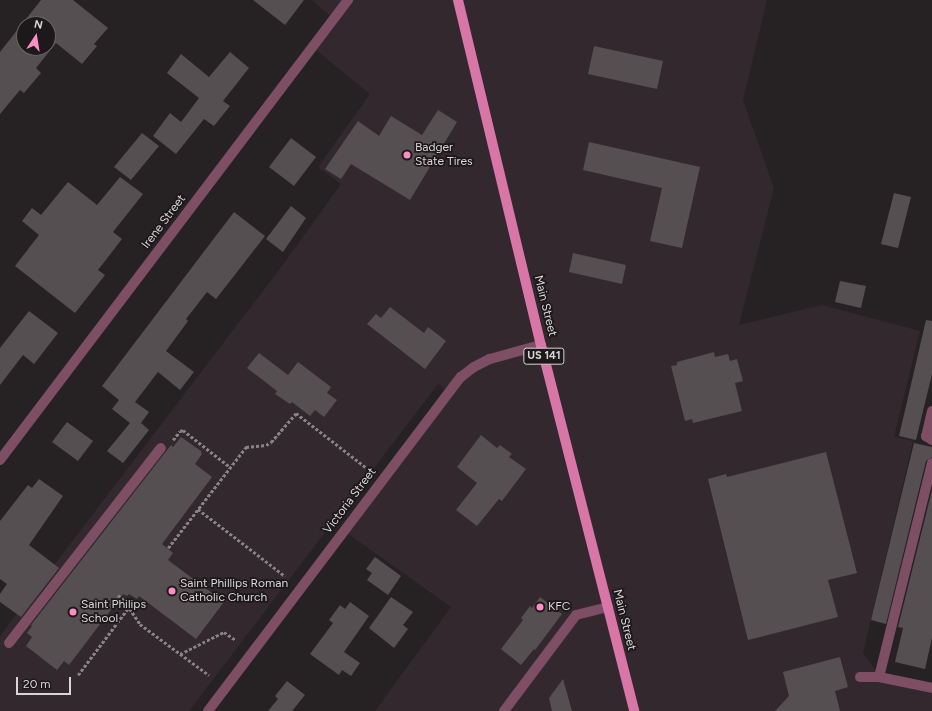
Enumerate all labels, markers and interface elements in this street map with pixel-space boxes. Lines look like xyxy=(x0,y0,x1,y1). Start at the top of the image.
north arrow xyxy=(16,16,56,56)
text: N xyxy=(33,18,44,32)
place label: Badger State Tires xyxy=(415,141,473,169)
marker: Badger State Tires xyxy=(402,150,412,160)
street label: Irene Street xyxy=(139,192,189,252)
street label: Main Street xyxy=(530,274,560,338)
road number: US 141 xyxy=(523,347,565,365)
street label: Victoria Street xyxy=(321,465,379,537)
place label: Saint Phillips Roman Catholic Church xyxy=(180,577,288,605)
marker: Saint Phillips Roman Catholic Church xyxy=(167,586,177,596)
street label: Main Street xyxy=(609,588,639,652)
place label: Saint Philips School xyxy=(81,598,146,626)
place label: KFC xyxy=(548,600,570,614)
marker: KFC xyxy=(535,602,545,612)
marker: Saint Philips School xyxy=(68,607,78,617)
scale bar xyxy=(18,669,73,695)
text: 20 m xyxy=(23,677,51,691)

